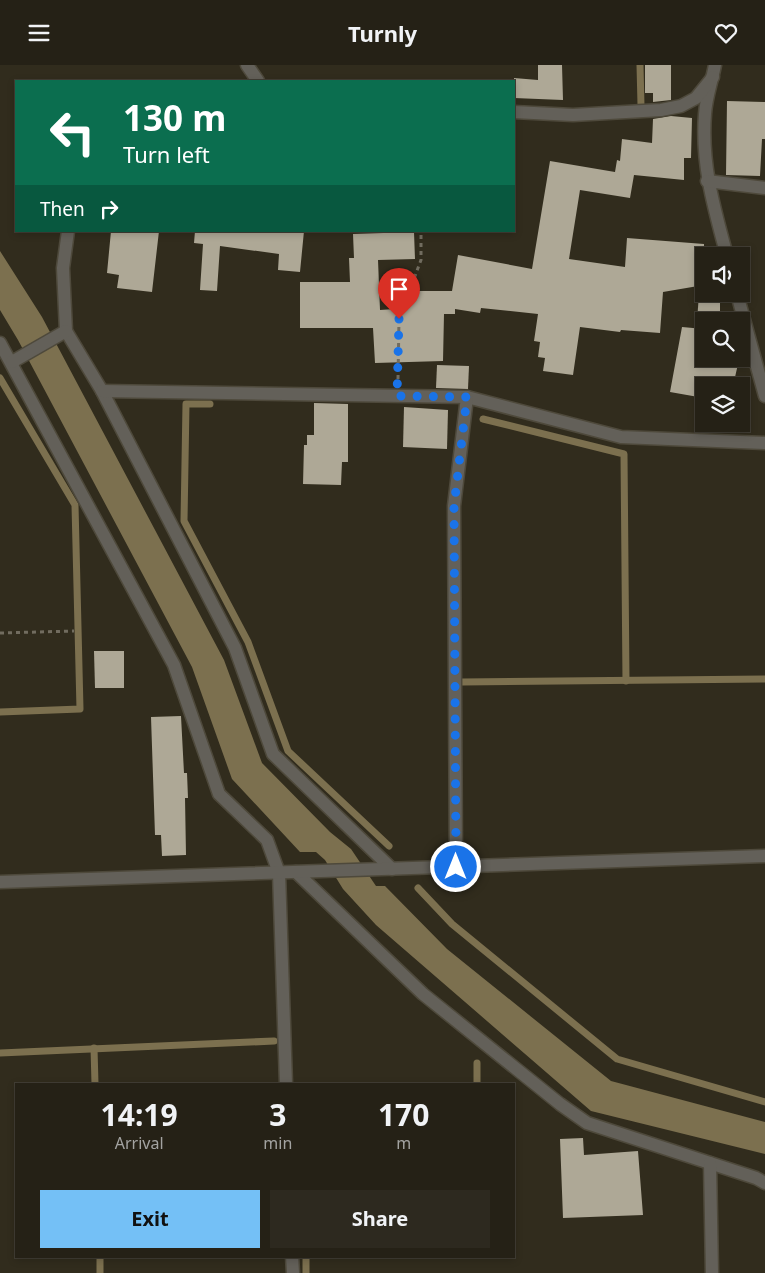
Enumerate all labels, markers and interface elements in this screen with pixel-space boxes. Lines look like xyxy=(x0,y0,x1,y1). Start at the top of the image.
text: Turnly xyxy=(348,18,417,48)
icon: menu xyxy=(25,19,53,47)
icon: heart xyxy=(712,19,740,47)
text: 130 m xyxy=(123,94,226,141)
icon: left xyxy=(40,100,105,165)
text: Turn left xyxy=(123,139,210,169)
icon: right xyxy=(95,195,123,223)
text: Then xyxy=(40,196,85,222)
map controls xyxy=(695,247,750,432)
button: sound xyxy=(695,247,750,302)
pin xyxy=(378,268,420,319)
icon: arrive xyxy=(385,275,413,303)
button: search xyxy=(695,312,750,367)
button: layers xyxy=(695,377,750,432)
position arrow xyxy=(429,840,481,892)
text: 14:19 xyxy=(101,1094,178,1135)
text: 3 xyxy=(269,1094,286,1135)
text: 170 xyxy=(378,1094,429,1135)
text: Arrival xyxy=(115,1132,164,1154)
text: min xyxy=(263,1132,292,1154)
text: m xyxy=(396,1132,411,1154)
button: Exit xyxy=(40,1190,260,1248)
button: Share xyxy=(270,1190,490,1248)

